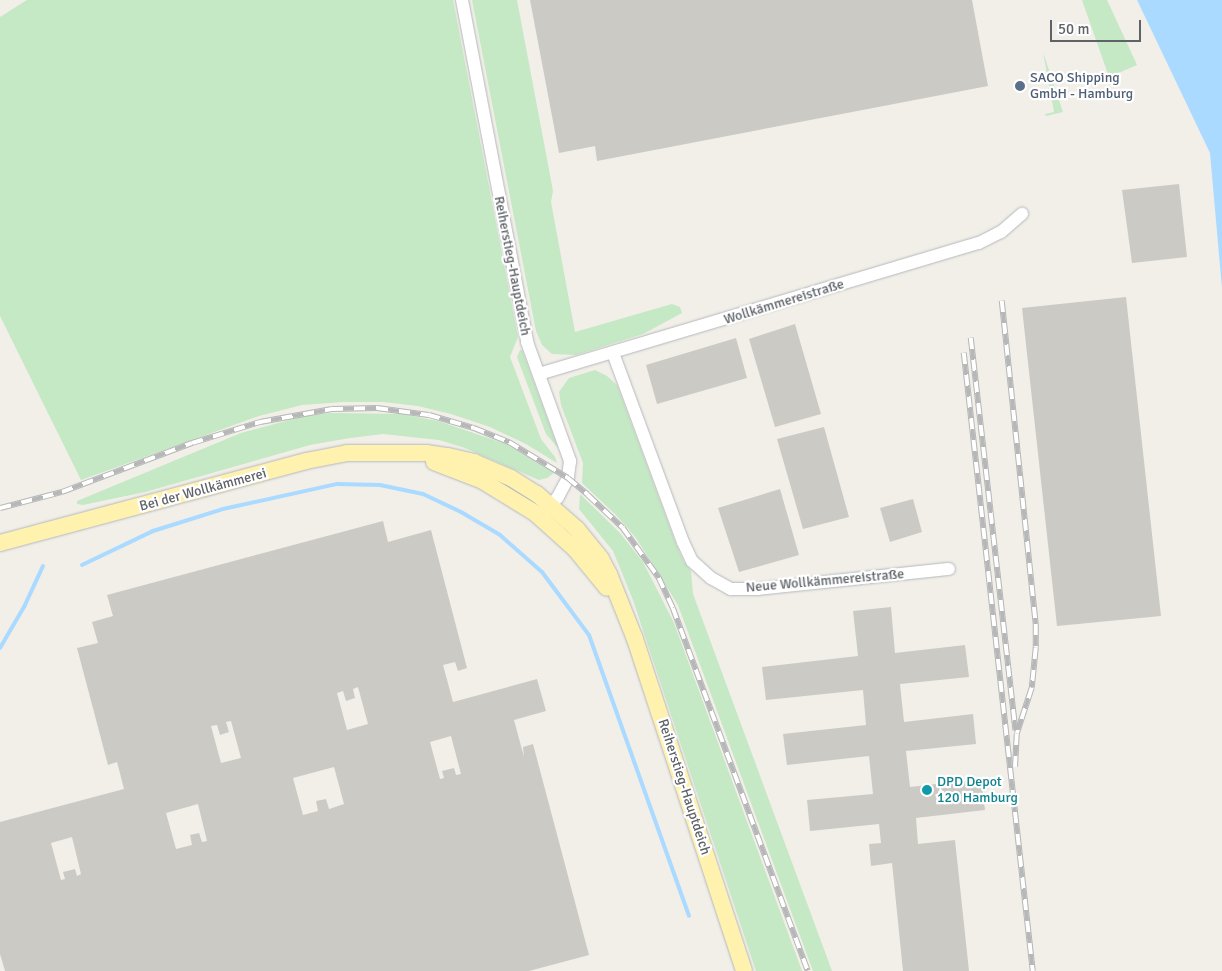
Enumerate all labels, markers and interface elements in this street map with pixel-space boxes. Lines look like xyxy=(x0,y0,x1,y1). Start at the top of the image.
scale bar xyxy=(1052,10,1143,42)
text: 50 m xyxy=(1058,20,1089,38)
place label: SACO Shipping GmbH - Hamburg xyxy=(1030,70,1133,102)
marker: SACO Shipping GmbH - Hamburg xyxy=(1014,80,1026,92)
street label: Reiherstieg-Hauptdeich xyxy=(490,195,534,337)
street label: Wollkämmereistraße xyxy=(722,276,846,328)
street label: Bei der Wollkämmerei xyxy=(138,465,268,515)
street label: Neue Wollkämmereistraße xyxy=(745,566,905,596)
street label: Reiherstieg-Hauptdeich xyxy=(654,717,714,857)
place label: DPD Depot 120 Hamburg xyxy=(937,774,1018,806)
marker: DPD Depot 120 Hamburg xyxy=(921,784,933,796)

